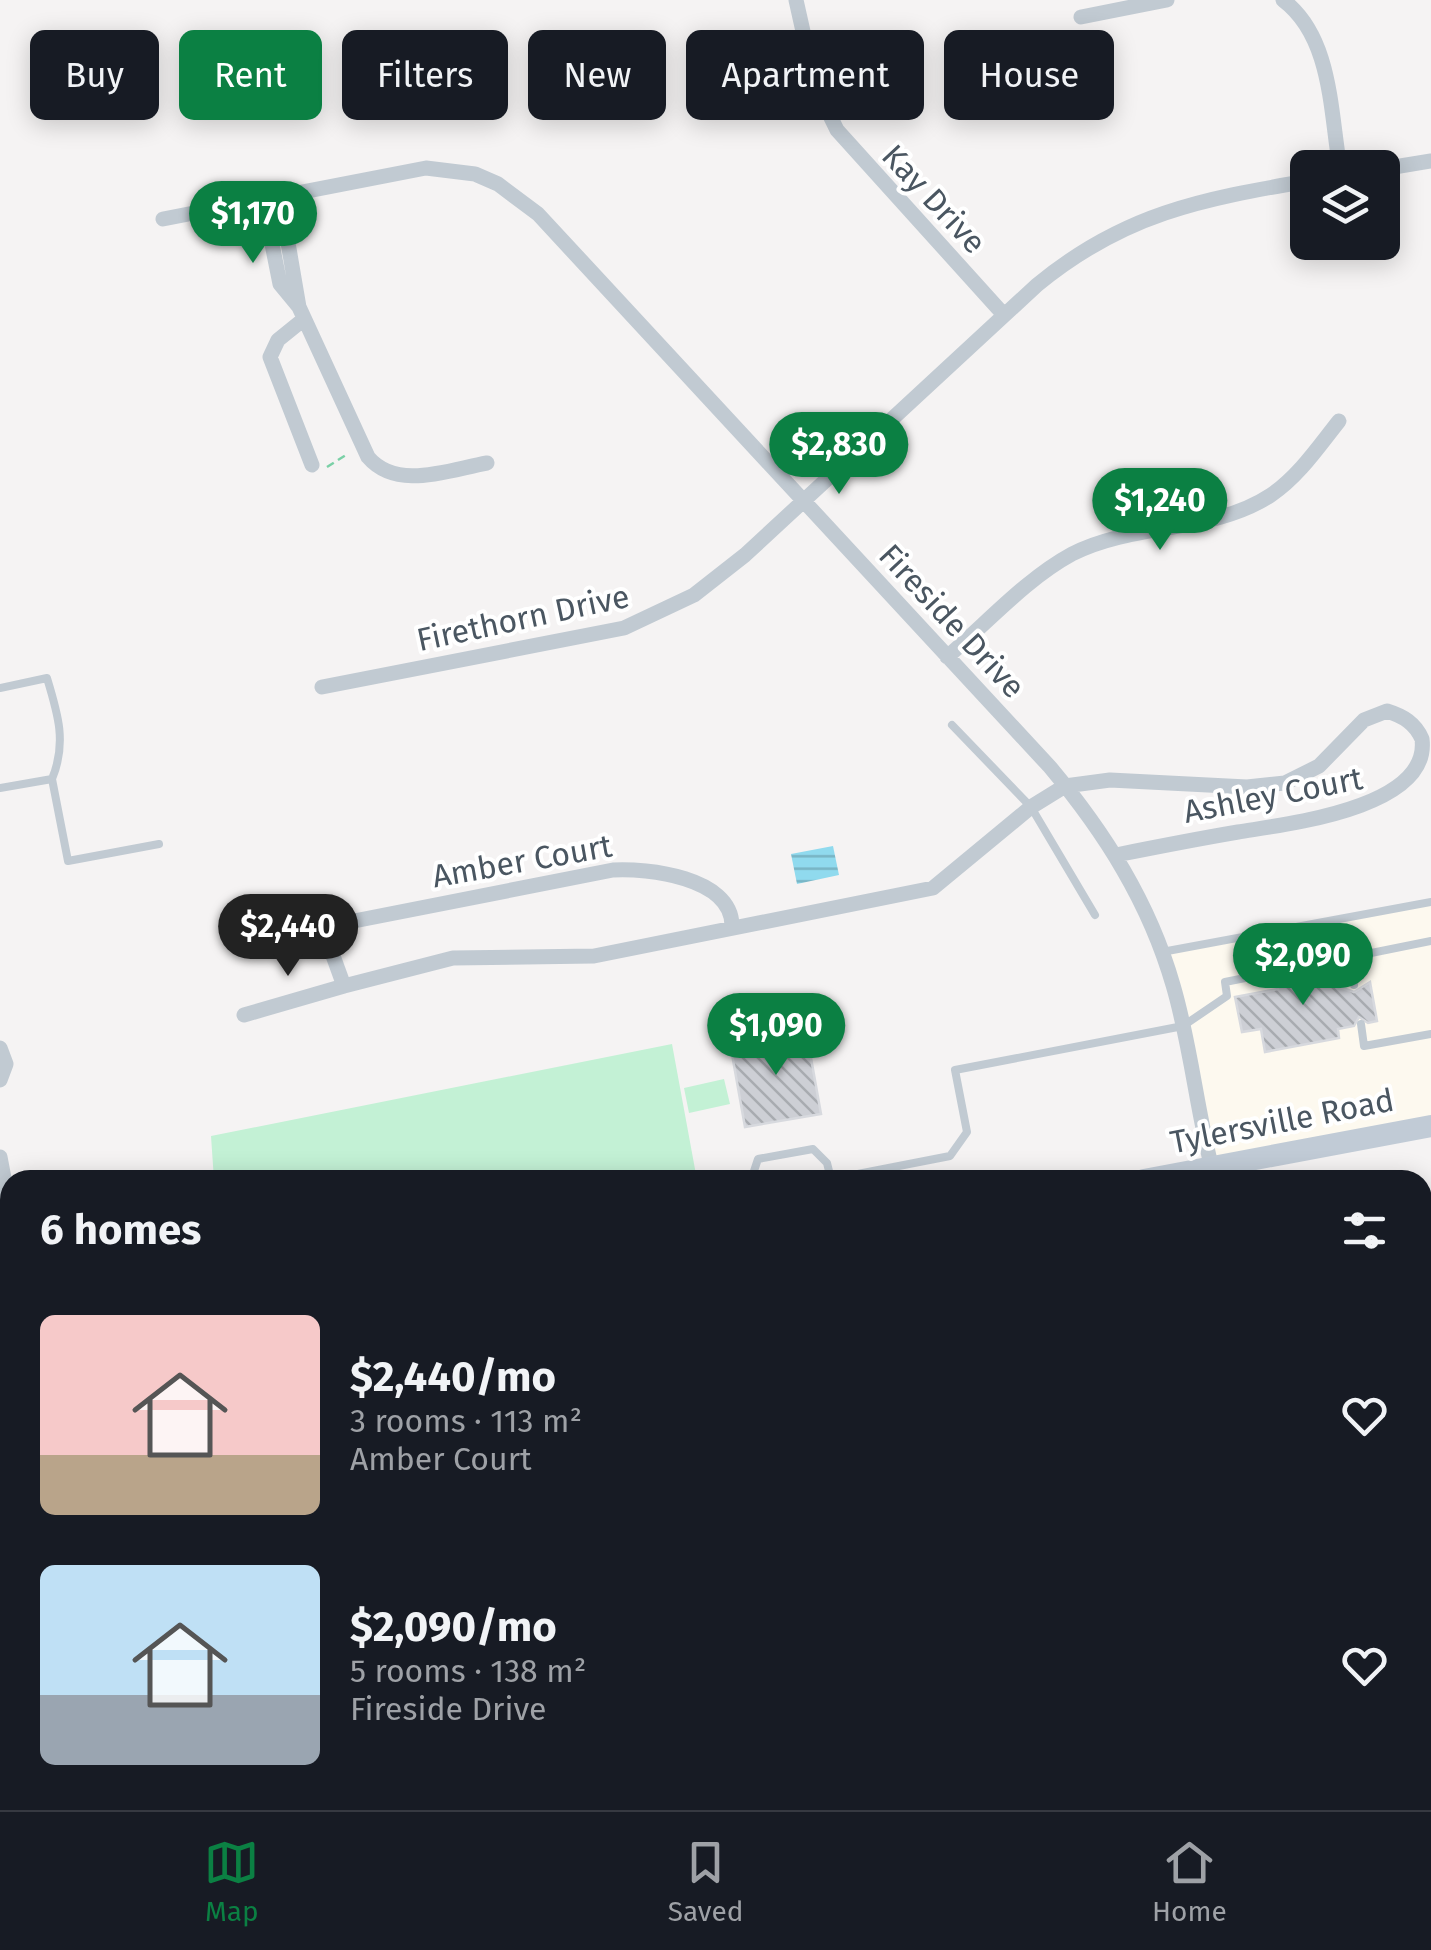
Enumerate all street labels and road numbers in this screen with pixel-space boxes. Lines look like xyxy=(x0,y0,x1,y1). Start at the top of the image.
street label: Kay Drive xyxy=(874,137,994,261)
street label: Fireside Drive xyxy=(871,536,1033,706)
street label: Firethorn Drive xyxy=(413,577,633,659)
street label: Ashley Court xyxy=(1180,759,1366,831)
street label: Amber Court xyxy=(429,826,615,895)
street label: Tylersville Road xyxy=(1167,1081,1397,1161)

